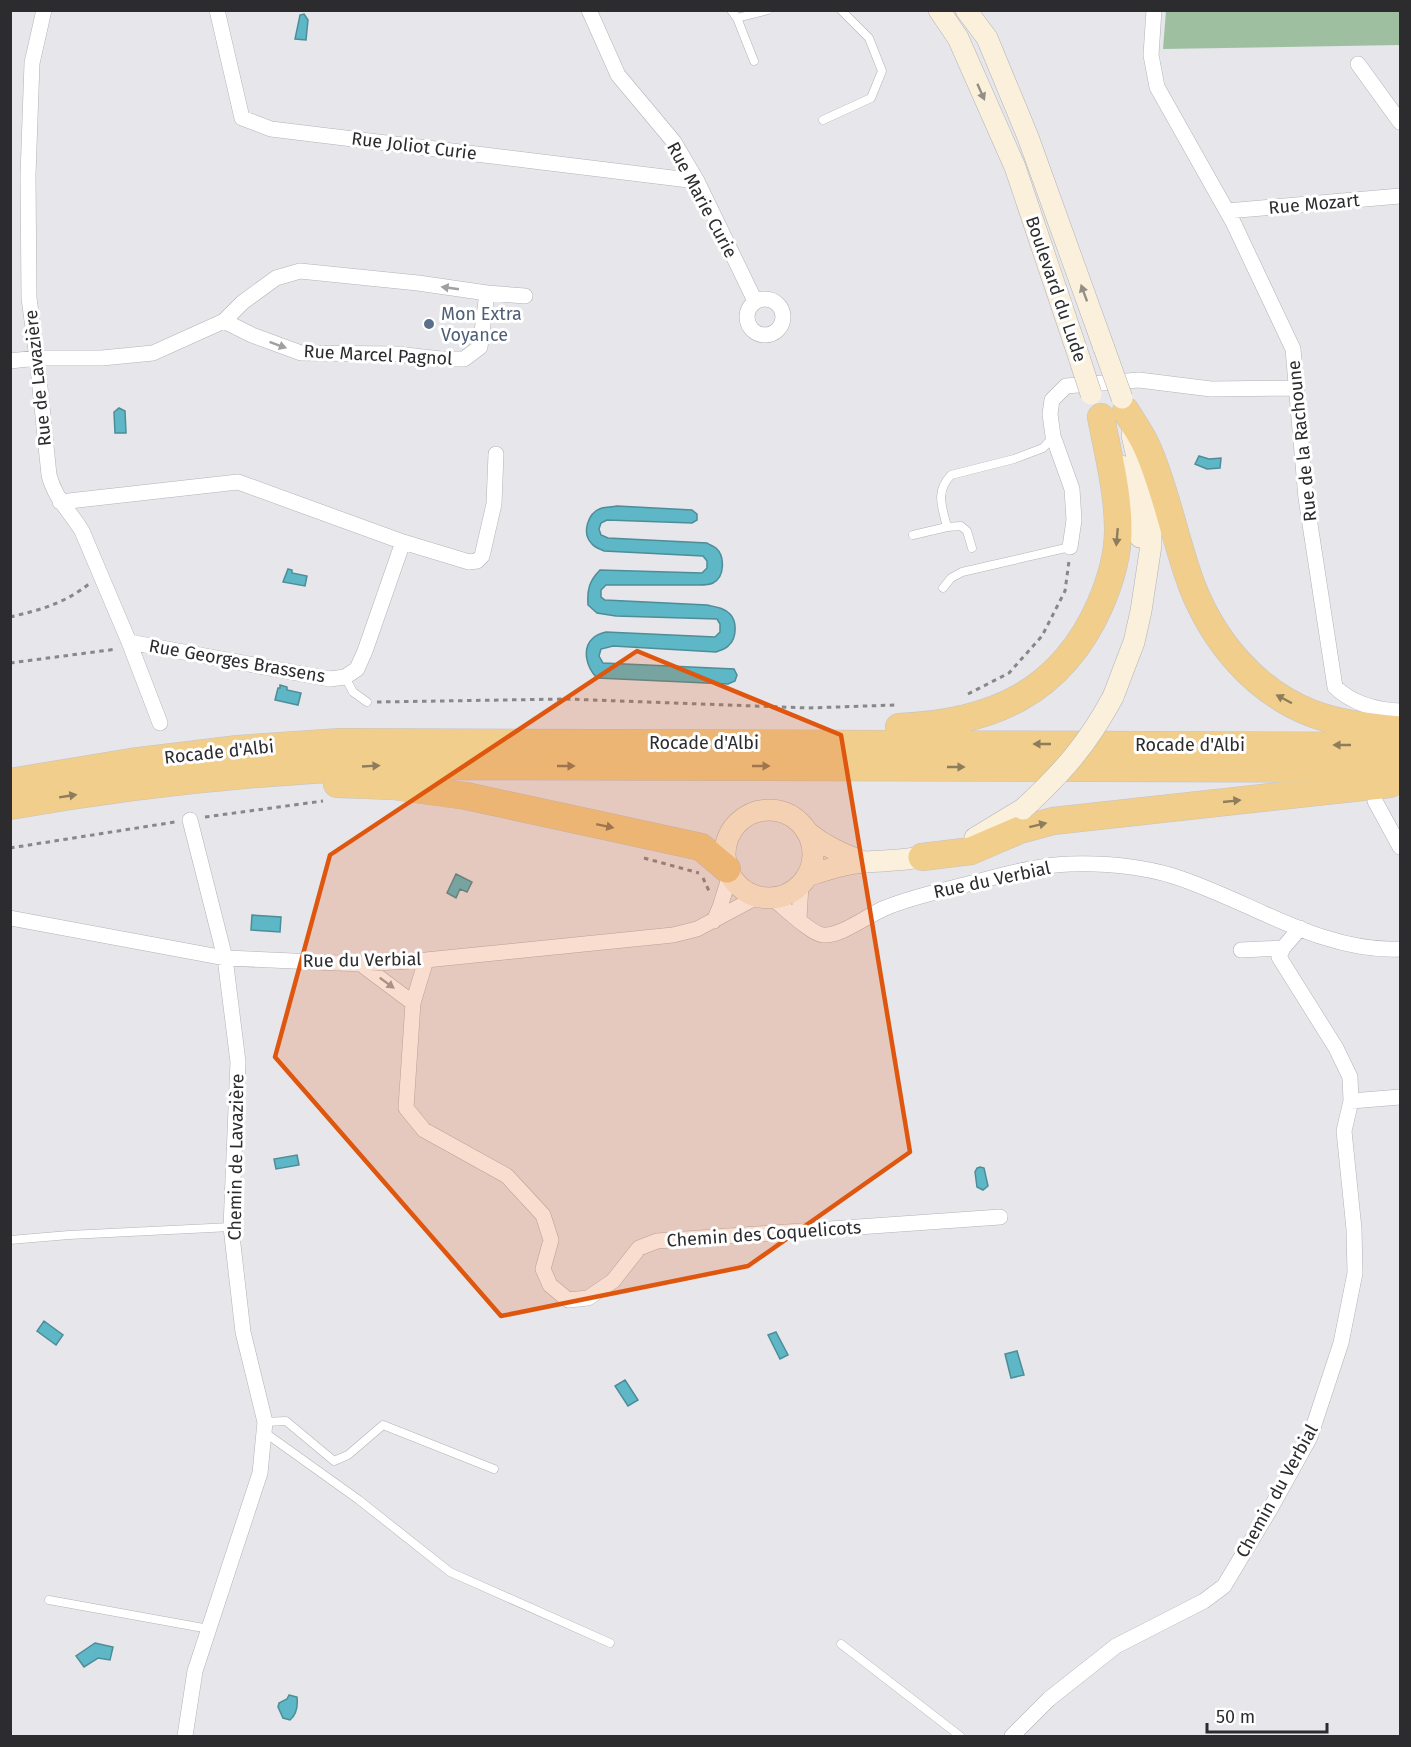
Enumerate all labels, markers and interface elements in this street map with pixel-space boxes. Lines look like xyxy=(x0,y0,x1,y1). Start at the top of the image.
one-way arrow xyxy=(977,83,986,100)
street label: Rue Joliot Curie xyxy=(350,127,478,165)
street label: Rue Marie Curie xyxy=(662,138,742,262)
street label: Rue Mozart xyxy=(1268,189,1361,219)
street label: Boulevard du Lude xyxy=(1021,213,1091,365)
one-way arrow xyxy=(440,283,459,292)
one-way arrow xyxy=(1079,284,1088,302)
place label: Mon Extra Voyance xyxy=(441,303,522,346)
street label: Rue de Lavazière xyxy=(20,309,56,447)
marker: Mon Extra Voyance xyxy=(422,317,436,331)
one-way arrow xyxy=(269,340,287,350)
street label: Rue Marcel Pagnol xyxy=(303,340,453,370)
street label: Rue de la Rachoune xyxy=(1283,359,1321,523)
one-way arrow xyxy=(1112,528,1122,547)
street label: Rue Georges Brassens xyxy=(147,635,327,687)
one-way arrow xyxy=(1276,694,1293,704)
street label: Rocade d'Albi xyxy=(649,732,759,754)
street label: Rocade d'Albi xyxy=(1135,734,1245,756)
street label: Rocade d'Albi xyxy=(163,735,275,769)
one-way arrow xyxy=(1033,739,1052,749)
one-way arrow xyxy=(1333,740,1352,750)
one-way arrow xyxy=(557,761,576,771)
one-way arrow xyxy=(362,762,381,771)
one-way arrow xyxy=(752,762,771,771)
one-way arrow xyxy=(947,762,966,772)
one-way arrow xyxy=(59,791,78,800)
one-way arrow xyxy=(1222,796,1241,806)
one-way arrow xyxy=(1029,820,1047,830)
one-way arrow xyxy=(596,821,615,831)
street label: Rue du Verbial xyxy=(932,857,1052,903)
street label: Rue du Verbial xyxy=(302,948,422,972)
one-way arrow xyxy=(380,977,395,989)
street label: Chemin de Lavazière xyxy=(224,1073,248,1241)
street label: Chemin des Coquelicots xyxy=(666,1216,862,1252)
street label: Chemin du Verbial xyxy=(1231,1420,1323,1562)
scale bar xyxy=(1207,1696,1327,1734)
text: 50 m xyxy=(1216,1706,1255,1728)

